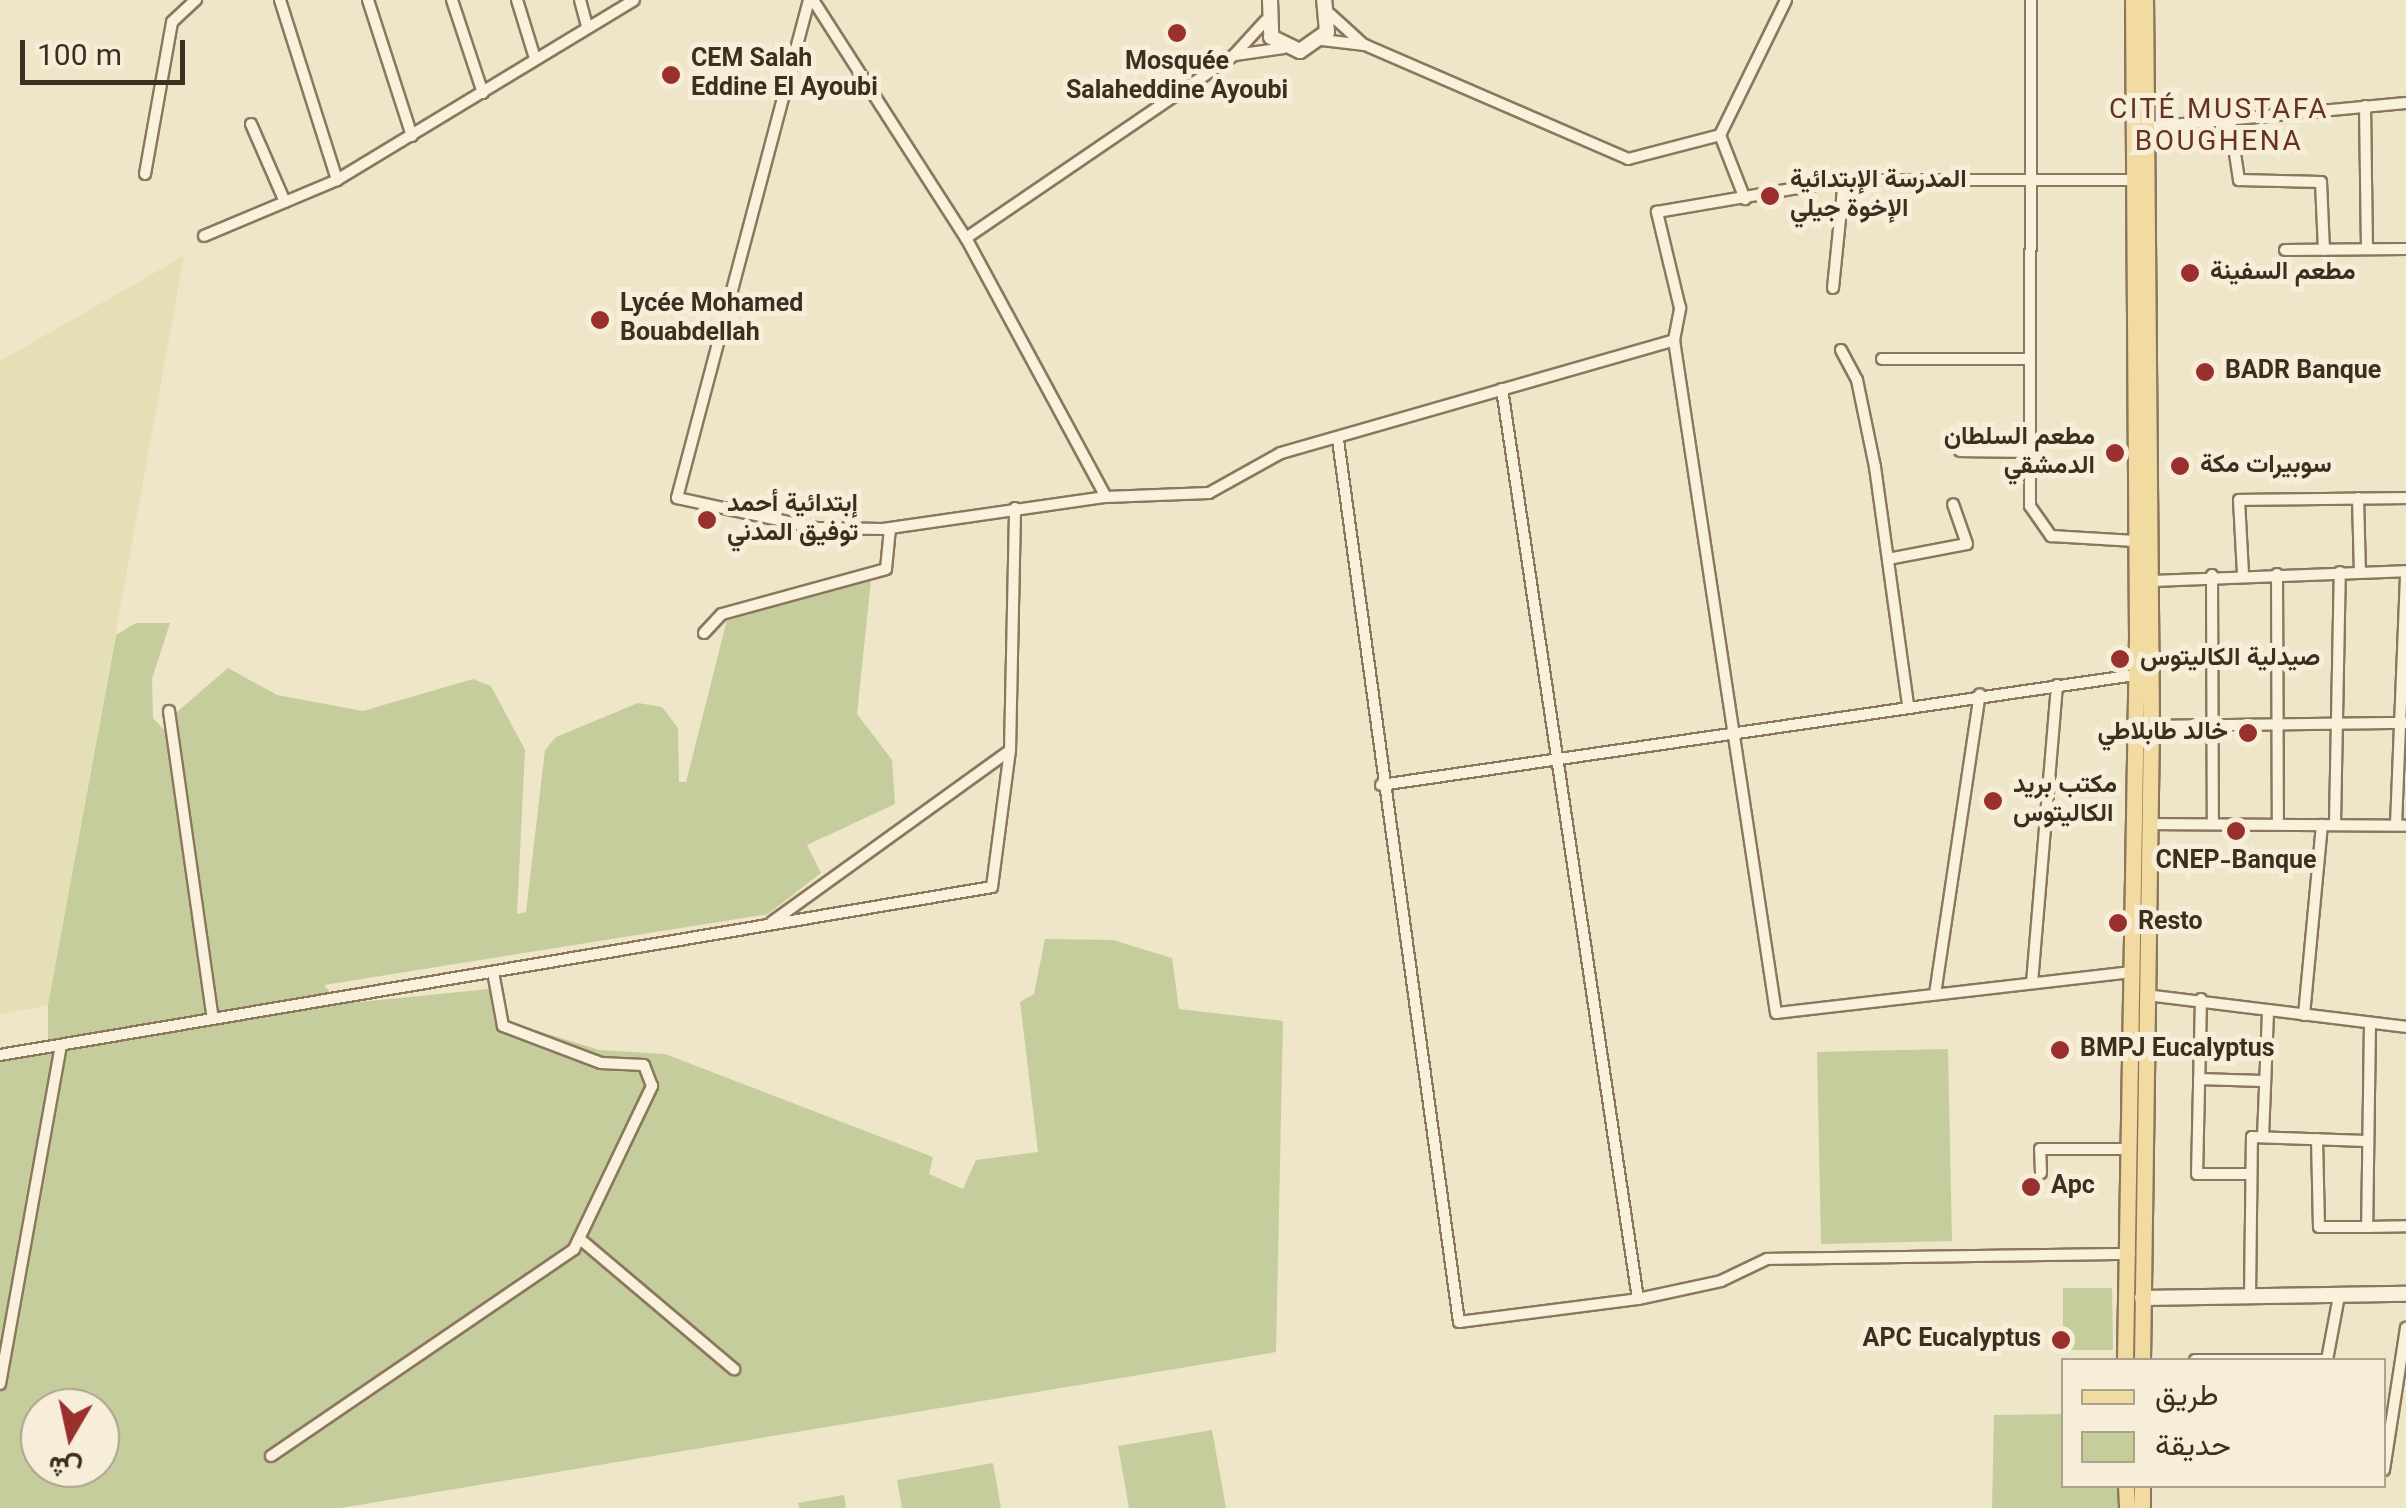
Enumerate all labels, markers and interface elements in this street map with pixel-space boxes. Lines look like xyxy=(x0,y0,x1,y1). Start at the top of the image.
scale bar xyxy=(25,20,190,82)
marker: Mosquée Salaheddine Ayoubi xyxy=(1166,22,1188,44)
text: 100 m xyxy=(37,34,122,81)
place label: CEM Salah Eddine El Ayoubi xyxy=(691,46,878,105)
place label: Mosquée Salaheddine Ayoubi xyxy=(1066,49,1288,108)
marker: CEM Salah Eddine El Ayoubi xyxy=(660,64,682,86)
district label: CITÉ MUSTAFA BOUGHENA xyxy=(2109,94,2329,160)
place label: المدرسة الإبتدائية الإخوة جيلي xyxy=(1790,167,1967,226)
marker: المدرسة الإبتدائية الإخوة جيلي xyxy=(1759,185,1781,207)
place label: مطعم السفينة xyxy=(2210,258,2355,288)
marker: مطعم السفينة xyxy=(2179,262,2201,284)
place label: Lycée Mohamed Bouabdellah xyxy=(620,291,803,350)
marker: Lycée Mohamed Bouabdellah xyxy=(589,309,611,331)
place label: BADR Banque xyxy=(2225,357,2381,387)
marker: BADR Banque xyxy=(2194,361,2216,383)
place label: مطعم السلطان الدمشقي xyxy=(1944,424,2095,483)
marker: مطعم السلطان الدمشقي xyxy=(2104,442,2126,464)
place label: سوبيرات مكة xyxy=(2200,451,2332,481)
marker: سوبيرات مكة xyxy=(2169,455,2191,477)
place label: إبتدائية أحمد توفيق المدني xyxy=(727,491,859,550)
marker: إبتدائية أحمد توفيق المدني xyxy=(696,509,718,531)
place label: صيدلية الكاليتوس xyxy=(2140,644,2321,674)
marker: صيدلية الكاليتوس xyxy=(2109,648,2131,670)
place label: خالد طابلاطي xyxy=(2097,718,2228,748)
marker: خالد طابلاطي xyxy=(2237,722,2259,744)
place label: مكتب بريد الكاليتوس xyxy=(2013,772,2117,831)
marker: مكتب بريد الكاليتوس xyxy=(1982,790,2004,812)
marker: CNEP-Banque xyxy=(2225,820,2247,842)
place label: CNEP-Banque xyxy=(2155,847,2317,877)
place label: Resto xyxy=(2138,908,2203,938)
marker: Resto xyxy=(2107,912,2129,934)
place label: BMPJ Eucalyptus xyxy=(2080,1035,2275,1065)
marker: BMPJ Eucalyptus xyxy=(2049,1039,2071,1061)
place label: Apc xyxy=(2051,1172,2095,1202)
marker: Apc xyxy=(2020,1176,2042,1198)
place label: APC Eucalyptus xyxy=(1863,1325,2041,1355)
marker: APC Eucalyptus xyxy=(2050,1329,2072,1351)
legend xyxy=(2061,1358,2386,1488)
text: طريق xyxy=(2155,1374,2219,1421)
north arrow xyxy=(20,1388,120,1488)
text: حديقة xyxy=(2155,1424,2231,1471)
text: ش xyxy=(46,1441,86,1490)

